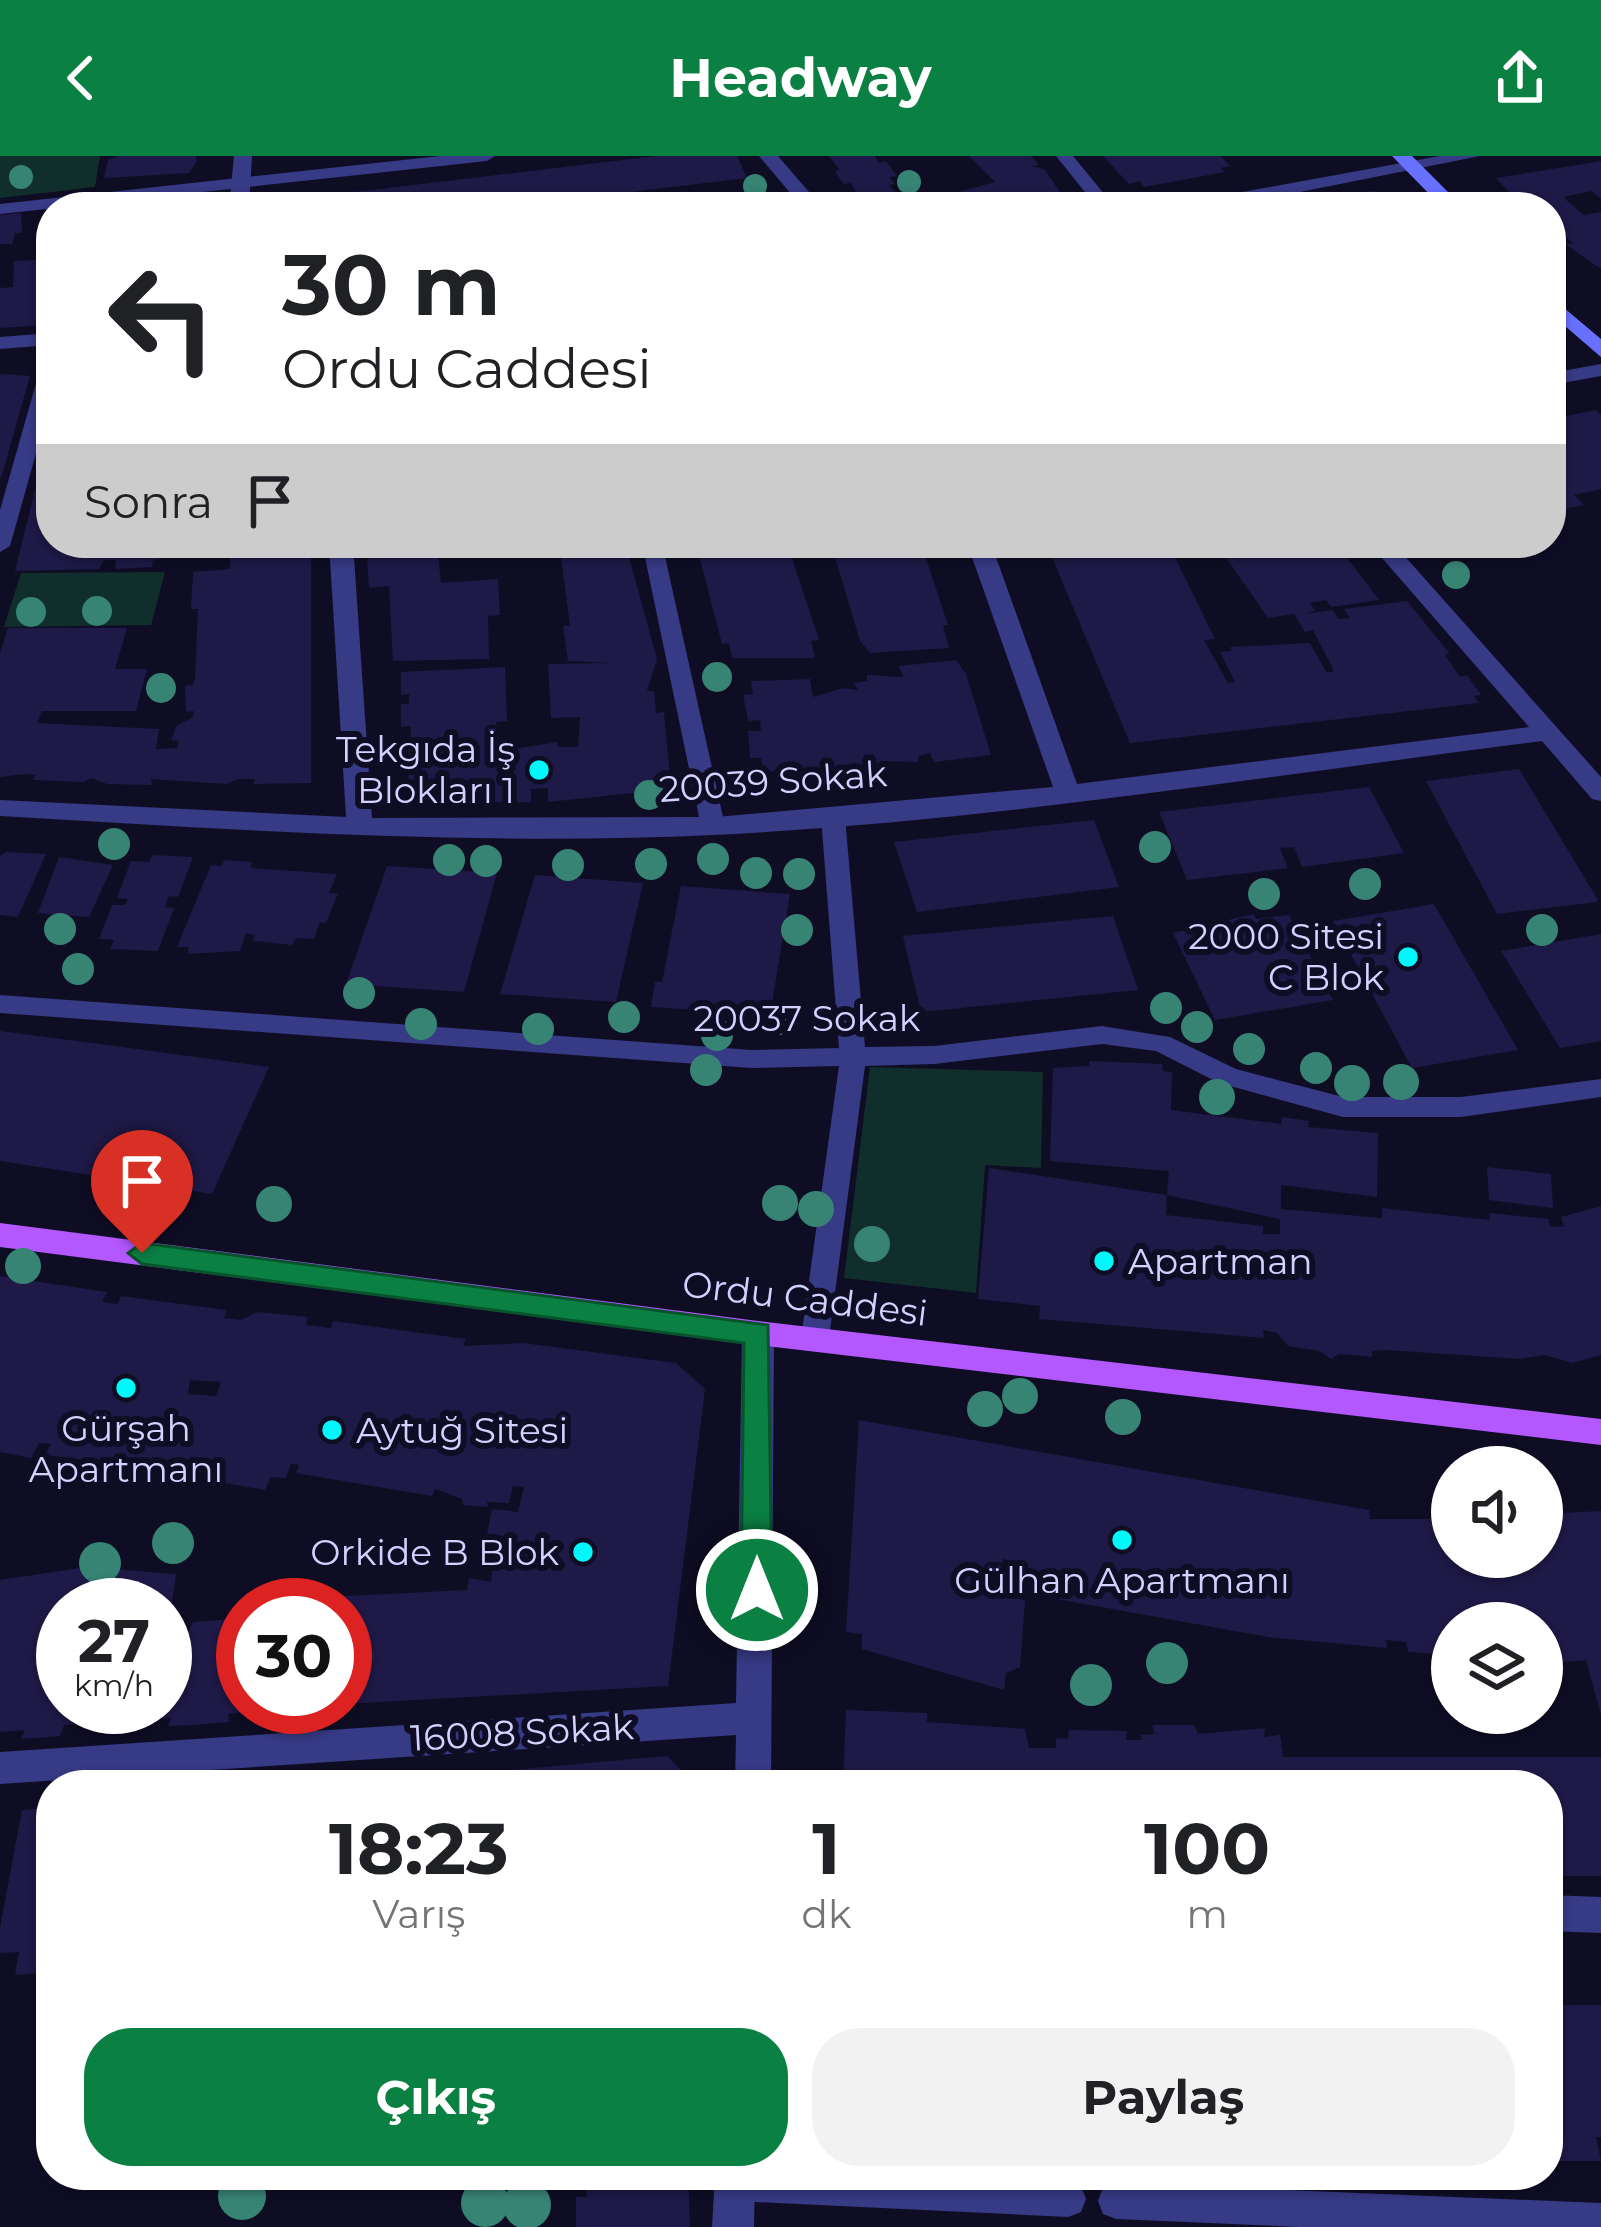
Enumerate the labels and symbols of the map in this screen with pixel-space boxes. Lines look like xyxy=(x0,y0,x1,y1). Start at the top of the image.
place label: Tekgıda İş Blokları 1 xyxy=(336,727,515,812)
street label: 20039 Sokak xyxy=(658,751,889,811)
marker: Tekgıda İş Blokları 1 xyxy=(526,757,552,783)
place label: 2000 Sitesi C Blok xyxy=(1188,914,1384,999)
marker: 2000 Sitesi C Blok xyxy=(1395,944,1421,970)
street label: 20037 Sokak xyxy=(694,996,921,1040)
pin xyxy=(91,1130,193,1253)
place label: Apartman xyxy=(1128,1239,1313,1283)
marker: Apartman xyxy=(1091,1248,1117,1274)
street label: Ordu Caddesi xyxy=(680,1261,930,1335)
marker: Gürşah Apartmanı xyxy=(113,1375,139,1401)
place label: Gürşah Apartmanı xyxy=(29,1406,223,1491)
place label: Aytuğ Sitesi xyxy=(356,1408,568,1452)
marker: Aytuğ Sitesi xyxy=(319,1417,345,1443)
position arrow xyxy=(694,1527,820,1653)
marker: Gülhan Apartmanı xyxy=(1109,1527,1135,1553)
place label: Orkide B Blok xyxy=(310,1530,559,1574)
marker: Orkide B Blok xyxy=(570,1539,596,1565)
place label: Gülhan Apartmanı xyxy=(954,1558,1290,1602)
speed limit sign: 30 xyxy=(216,1578,372,1734)
street label: 16008 Sokak xyxy=(409,1704,635,1760)

